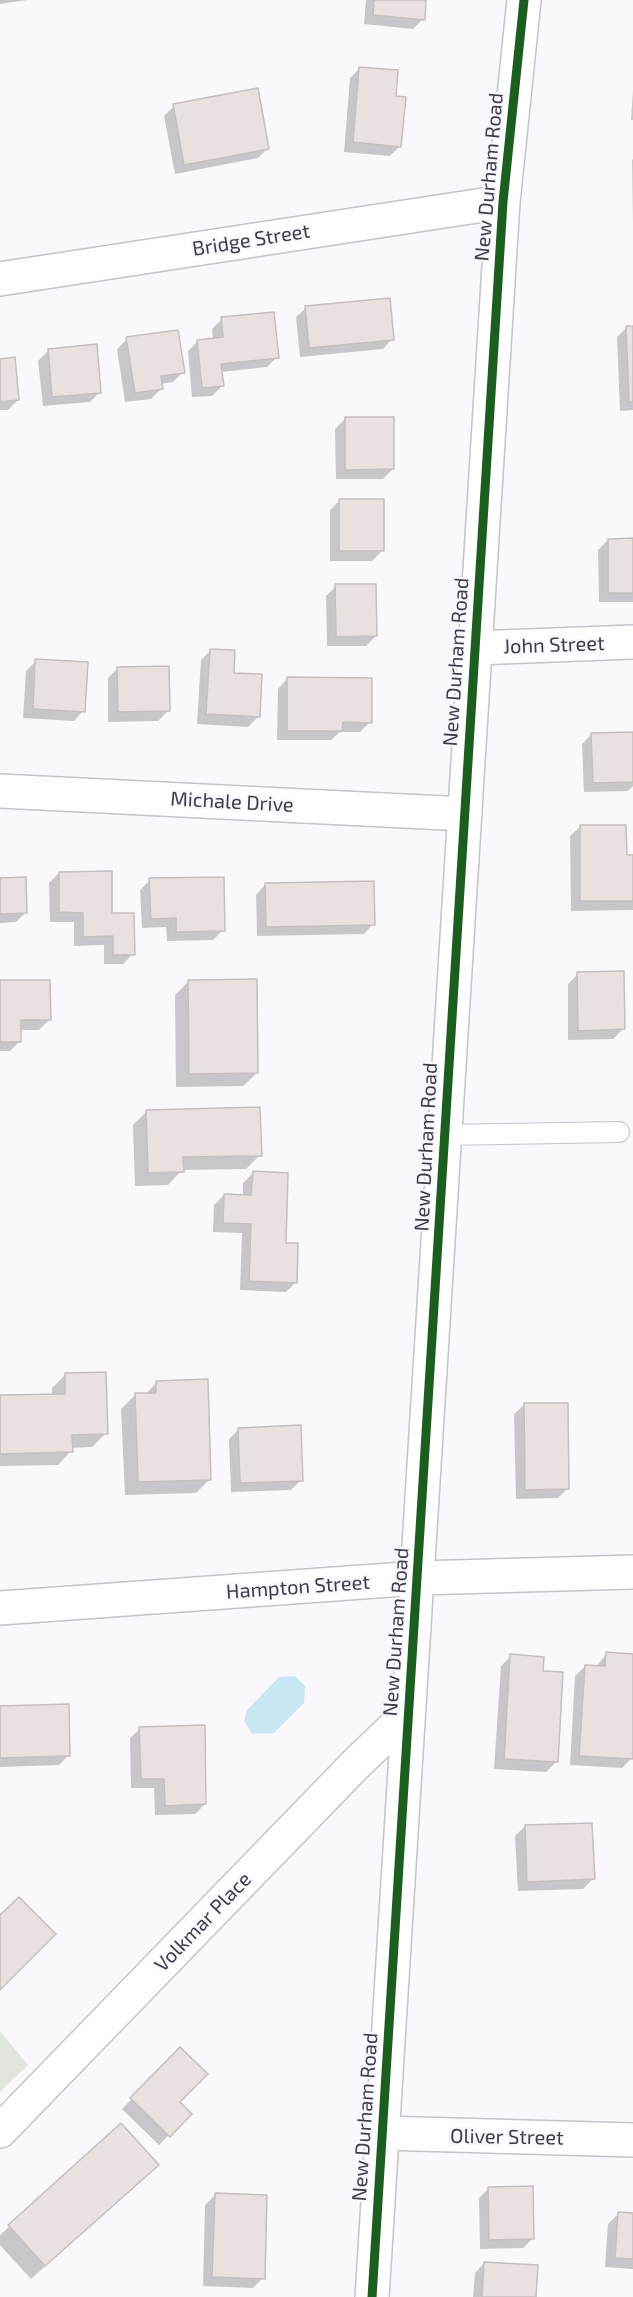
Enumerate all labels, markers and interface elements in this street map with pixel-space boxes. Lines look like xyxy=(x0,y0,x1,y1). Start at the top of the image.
street label: New Durham Road xyxy=(470,92,508,262)
street label: Bridge Street xyxy=(191,219,311,261)
street label: New Durham Road xyxy=(438,577,474,747)
street label: John Street xyxy=(503,631,605,659)
street label: Michale Drive xyxy=(170,787,294,817)
street label: New Durham Road xyxy=(410,1062,442,1232)
street label: New Durham Road xyxy=(378,1547,414,1717)
street label: Hampton Street xyxy=(225,1570,371,1604)
street label: Volkmar Place xyxy=(150,1867,256,1977)
street label: New Durham Road xyxy=(347,2032,383,2202)
street label: Oliver Street xyxy=(450,2124,564,2150)

